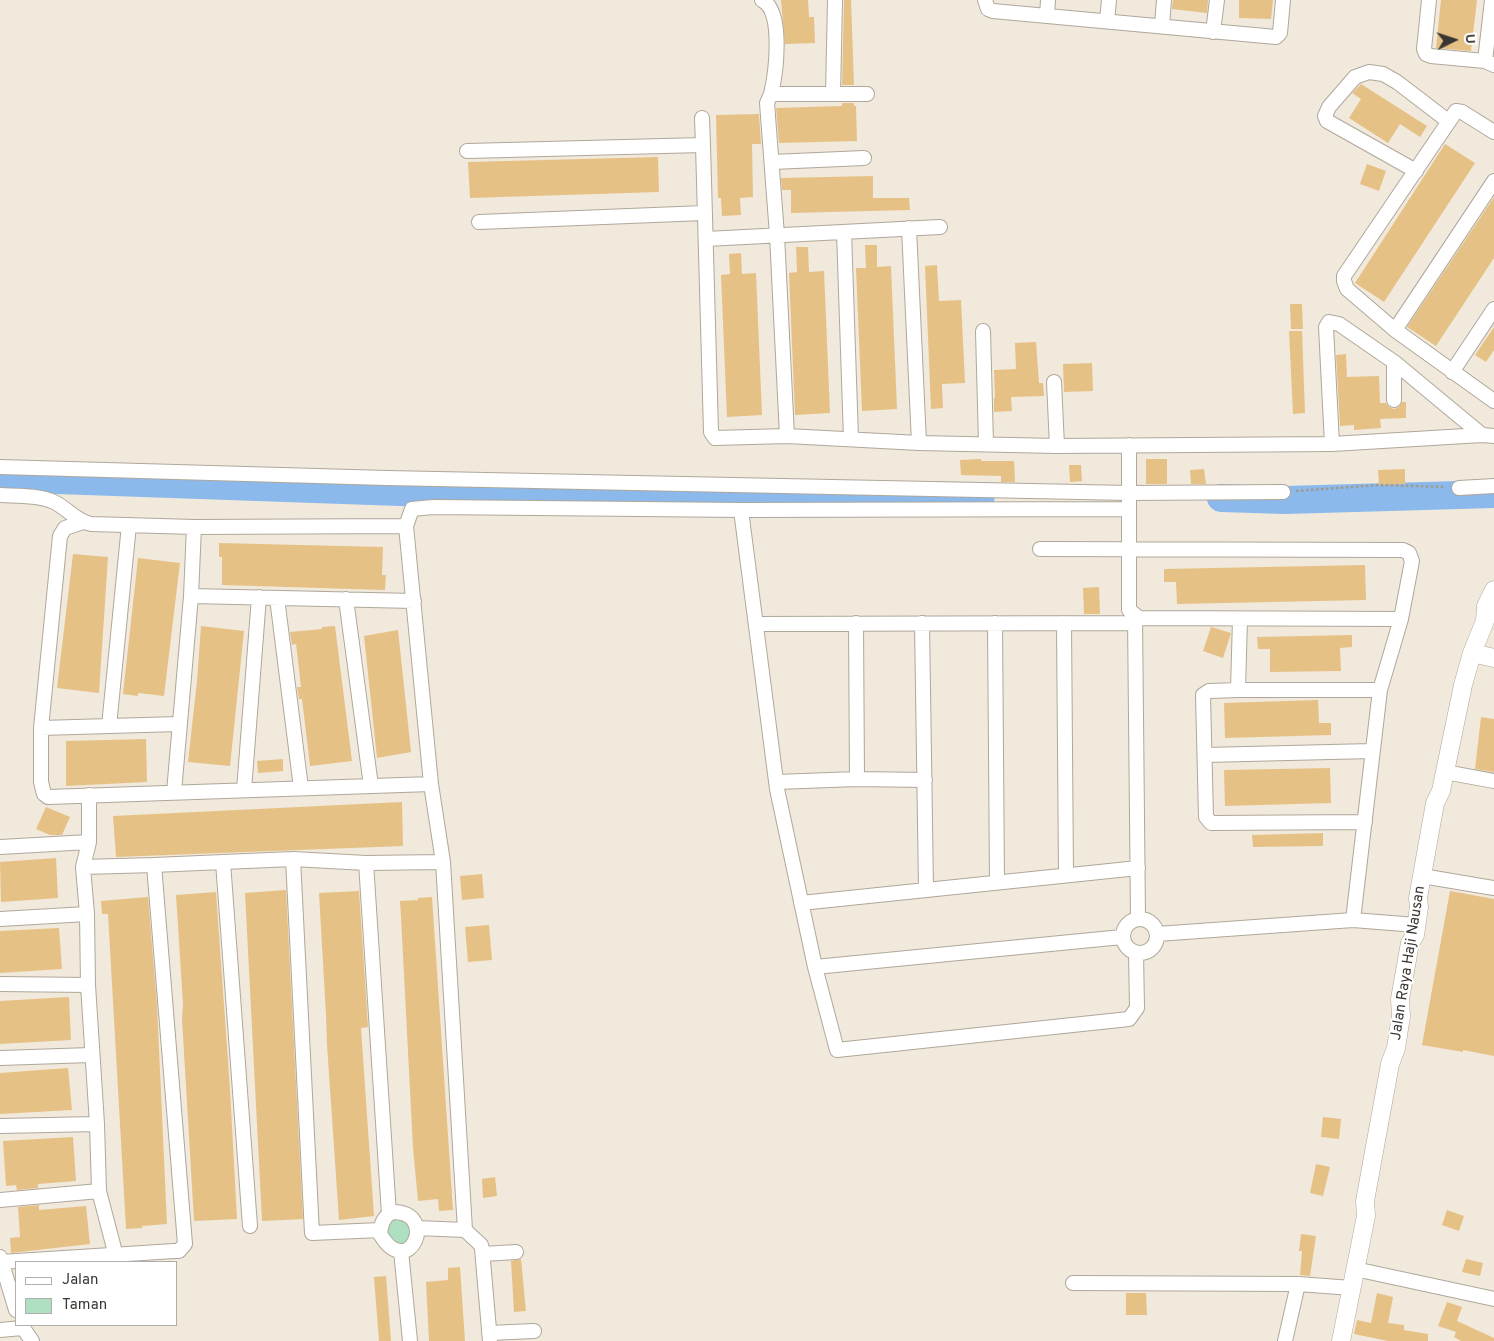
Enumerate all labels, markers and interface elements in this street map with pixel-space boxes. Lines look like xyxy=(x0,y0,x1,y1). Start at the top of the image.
north arrow xyxy=(1429,15,1479,65)
text: U xyxy=(1461,33,1478,44)
street label: Jalan Raya Haji Nausan xyxy=(1388,884,1430,1042)
legend xyxy=(15,1261,178,1326)
text: Jalan xyxy=(62,1271,99,1290)
text: Taman xyxy=(62,1296,107,1315)

